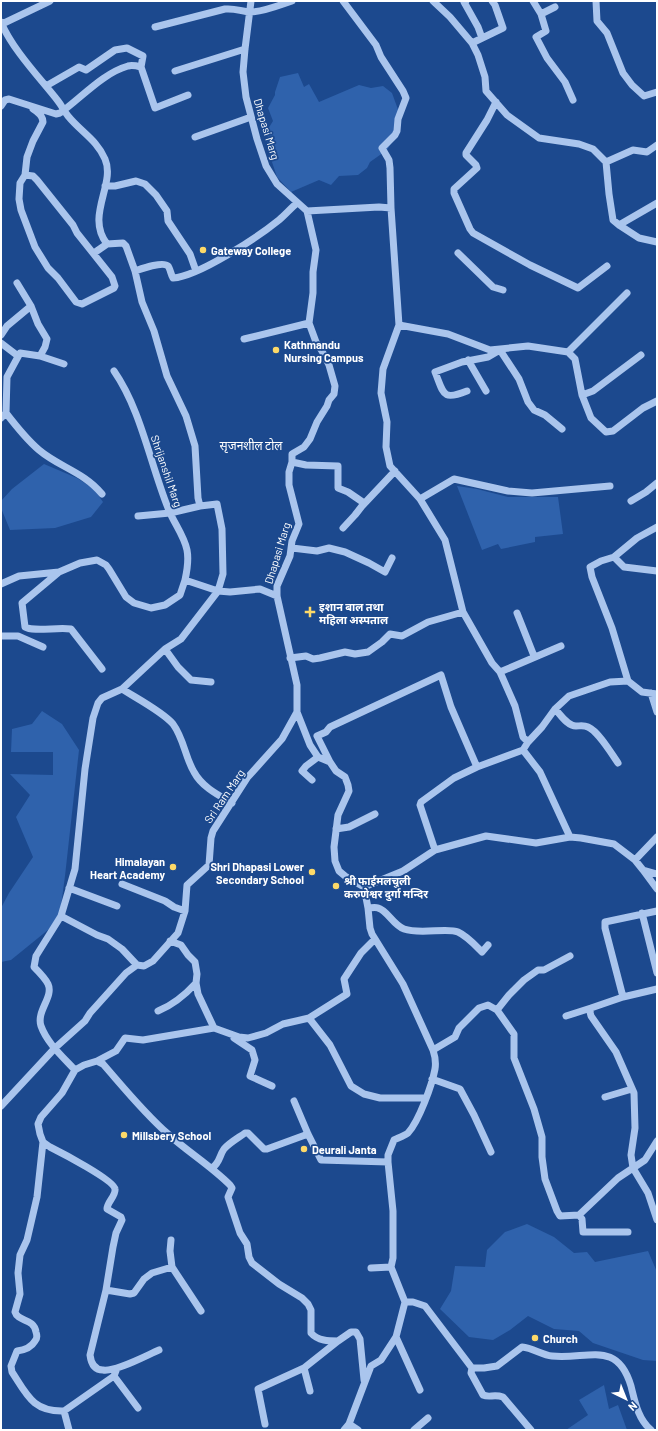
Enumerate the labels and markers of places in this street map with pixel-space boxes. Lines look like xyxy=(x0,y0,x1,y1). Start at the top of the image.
place label: Gateway College xyxy=(211,244,291,257)
marker: Gateway College xyxy=(198,245,208,255)
place label: Kathmandu Nursing Campus xyxy=(284,338,364,364)
marker: Kathmandu Nursing Campus xyxy=(271,345,281,355)
place label: इशान बाल तथा महिला अस्पताल xyxy=(319,600,389,626)
marker: इशान बाल तथा महिला अस्पताल xyxy=(304,606,316,618)
place label: Himalayan Heart Academy xyxy=(90,855,165,881)
place label: Shri Dhapasi Lower Secondary School xyxy=(210,860,305,886)
marker: Himalayan Heart Academy xyxy=(168,862,178,872)
marker: Shri Dhapasi Lower Secondary School xyxy=(307,867,317,877)
place label: श्री फाईमलचुली करुणेश्वर दुर्गा मन्दिर xyxy=(344,874,429,902)
marker: श्री फाईमलचुली करुणेश्वर दुर्गा मन्दिर xyxy=(331,881,341,891)
place label: Millsbery School xyxy=(132,1129,212,1142)
marker: Millsbery School xyxy=(119,1130,129,1140)
place label: Deurali Janta xyxy=(312,1143,377,1156)
marker: Deurali Janta xyxy=(299,1144,309,1154)
place label: Church xyxy=(543,1332,578,1345)
marker: Church xyxy=(530,1333,540,1343)

